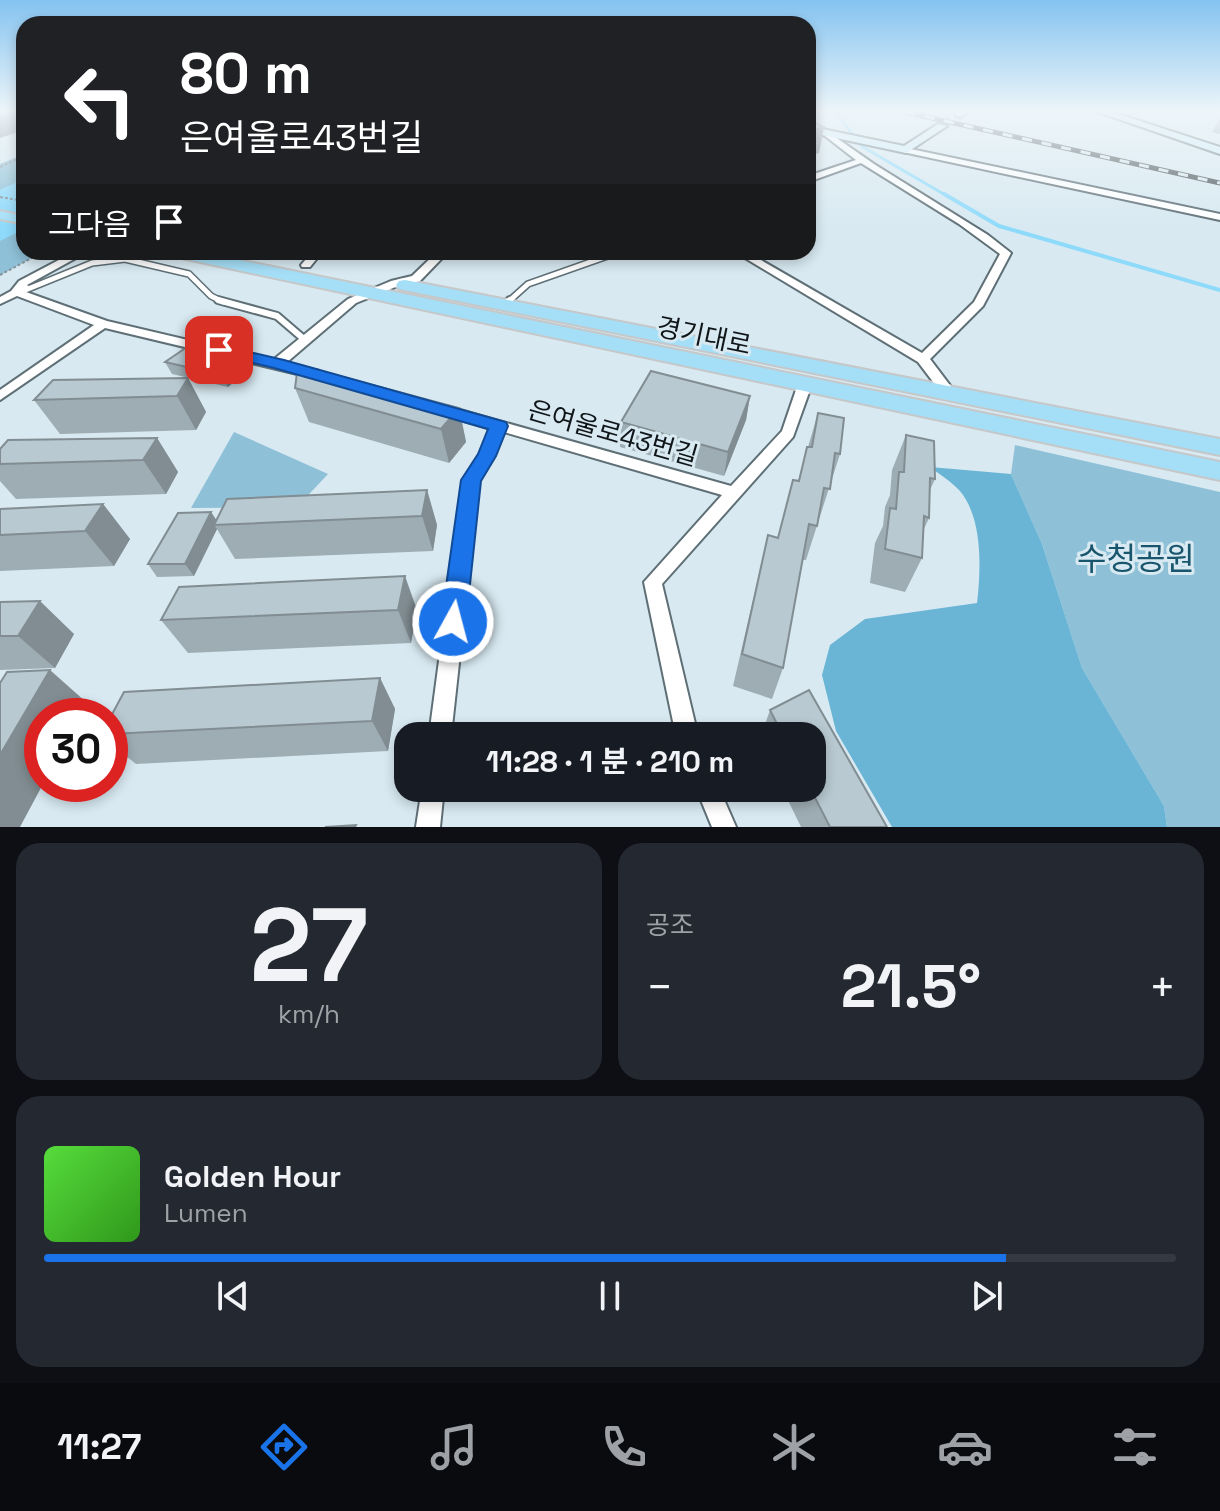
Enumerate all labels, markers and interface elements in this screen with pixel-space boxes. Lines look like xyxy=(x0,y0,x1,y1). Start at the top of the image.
text: 80 m xyxy=(180,38,312,109)
icon: left xyxy=(48,48,152,152)
text: 은여울로43번길 xyxy=(180,115,423,161)
icon: arrive xyxy=(147,200,191,244)
text: 그다음 xyxy=(48,205,131,244)
street label: 경기대로 xyxy=(654,309,754,363)
pin xyxy=(185,316,253,384)
icon: arrive xyxy=(197,328,241,372)
street label: 은여울로43번길 xyxy=(524,392,702,474)
park label: 수청공원 xyxy=(1077,539,1195,579)
position arrow xyxy=(411,580,495,664)
speed limit sign: 30 xyxy=(24,698,128,802)
text: 11:28 · 1 분 · 210 m xyxy=(486,742,734,781)
text: 27 xyxy=(250,879,368,1011)
text: 공조 xyxy=(646,908,694,942)
text: 21.5° xyxy=(841,948,981,1025)
text: − xyxy=(646,959,673,1015)
text: + xyxy=(1149,959,1176,1015)
text: km/h xyxy=(278,997,340,1031)
text: Golden Hour xyxy=(164,1157,341,1196)
text: Lumen xyxy=(164,1196,248,1230)
icon: previous xyxy=(211,1274,255,1318)
icon: pause xyxy=(588,1274,632,1318)
icon: next xyxy=(965,1274,1009,1318)
icon: directions xyxy=(256,1419,312,1475)
icon: music xyxy=(426,1419,482,1475)
icon: phone xyxy=(596,1419,652,1475)
icon: climate xyxy=(766,1419,822,1475)
icon: car xyxy=(937,1419,993,1475)
icon: filters xyxy=(1107,1419,1163,1475)
text: 11:27 xyxy=(57,1424,141,1470)

